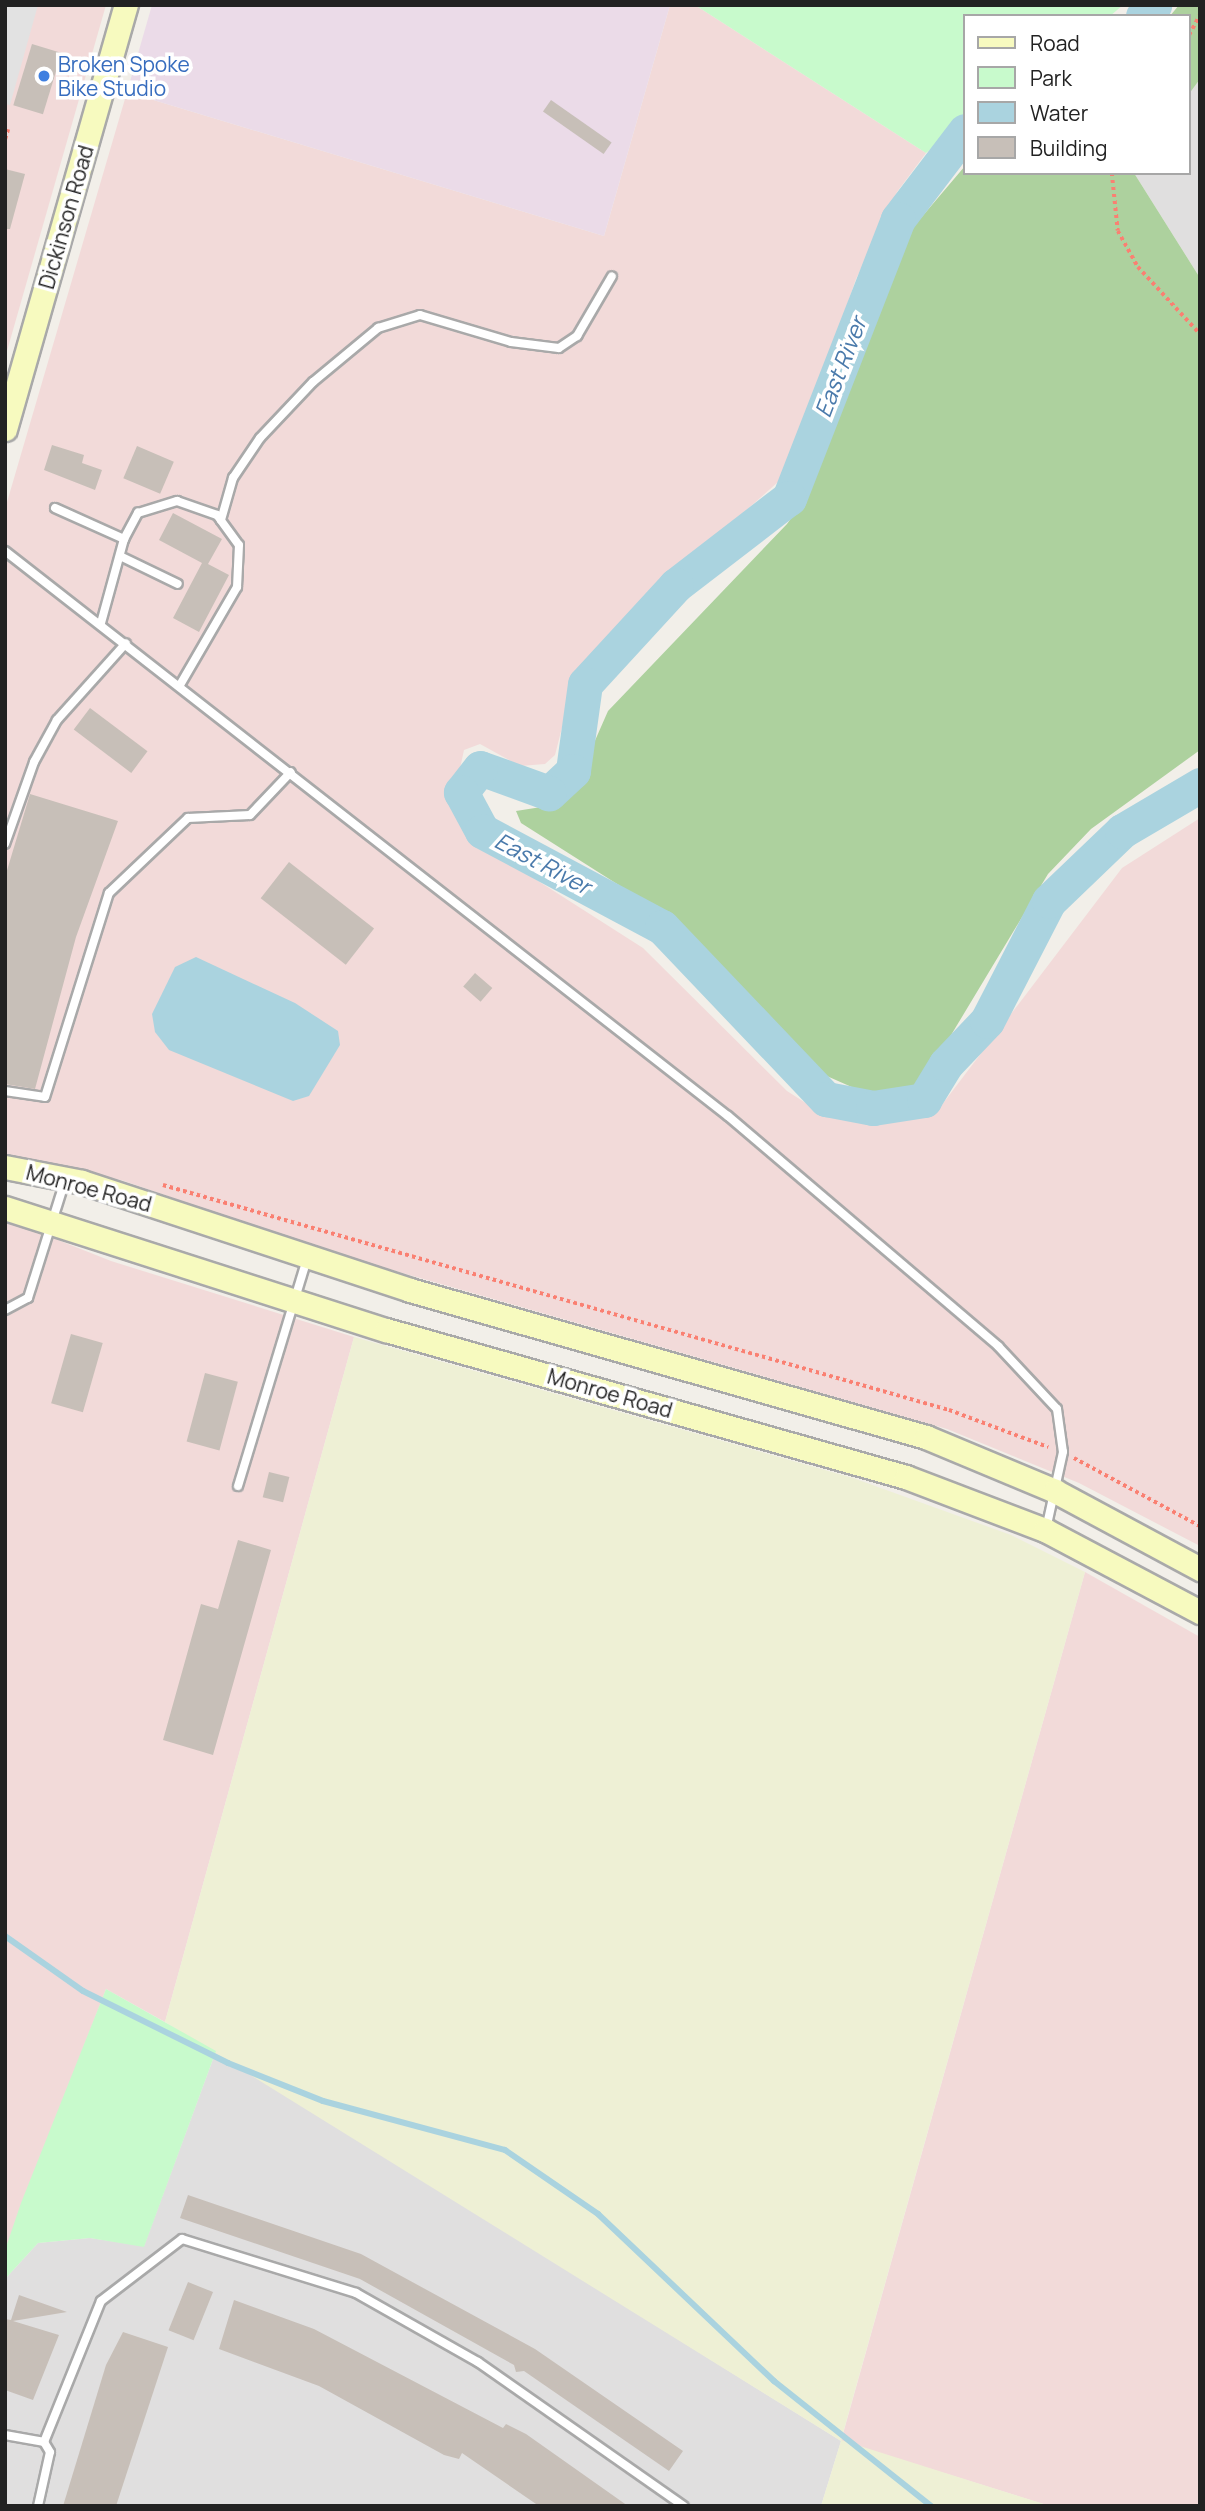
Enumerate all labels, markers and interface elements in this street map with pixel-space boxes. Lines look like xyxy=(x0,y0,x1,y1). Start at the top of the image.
legend xyxy=(964,14,1191,175)
text: Road xyxy=(1030,29,1080,57)
place label: Broken Spoke Bike Studio xyxy=(58,51,190,101)
text: Park xyxy=(1030,64,1072,92)
marker: Broken Spoke Bike Studio xyxy=(36,68,52,84)
text: Water xyxy=(1030,99,1088,127)
text: Building xyxy=(1030,134,1107,162)
street label: Dickinson Road xyxy=(33,142,99,292)
water label: East River xyxy=(808,313,872,421)
water label: East River xyxy=(490,826,596,900)
street label: Monroe Road xyxy=(24,1159,154,1217)
street label: Monroe Road xyxy=(545,1363,675,1423)

